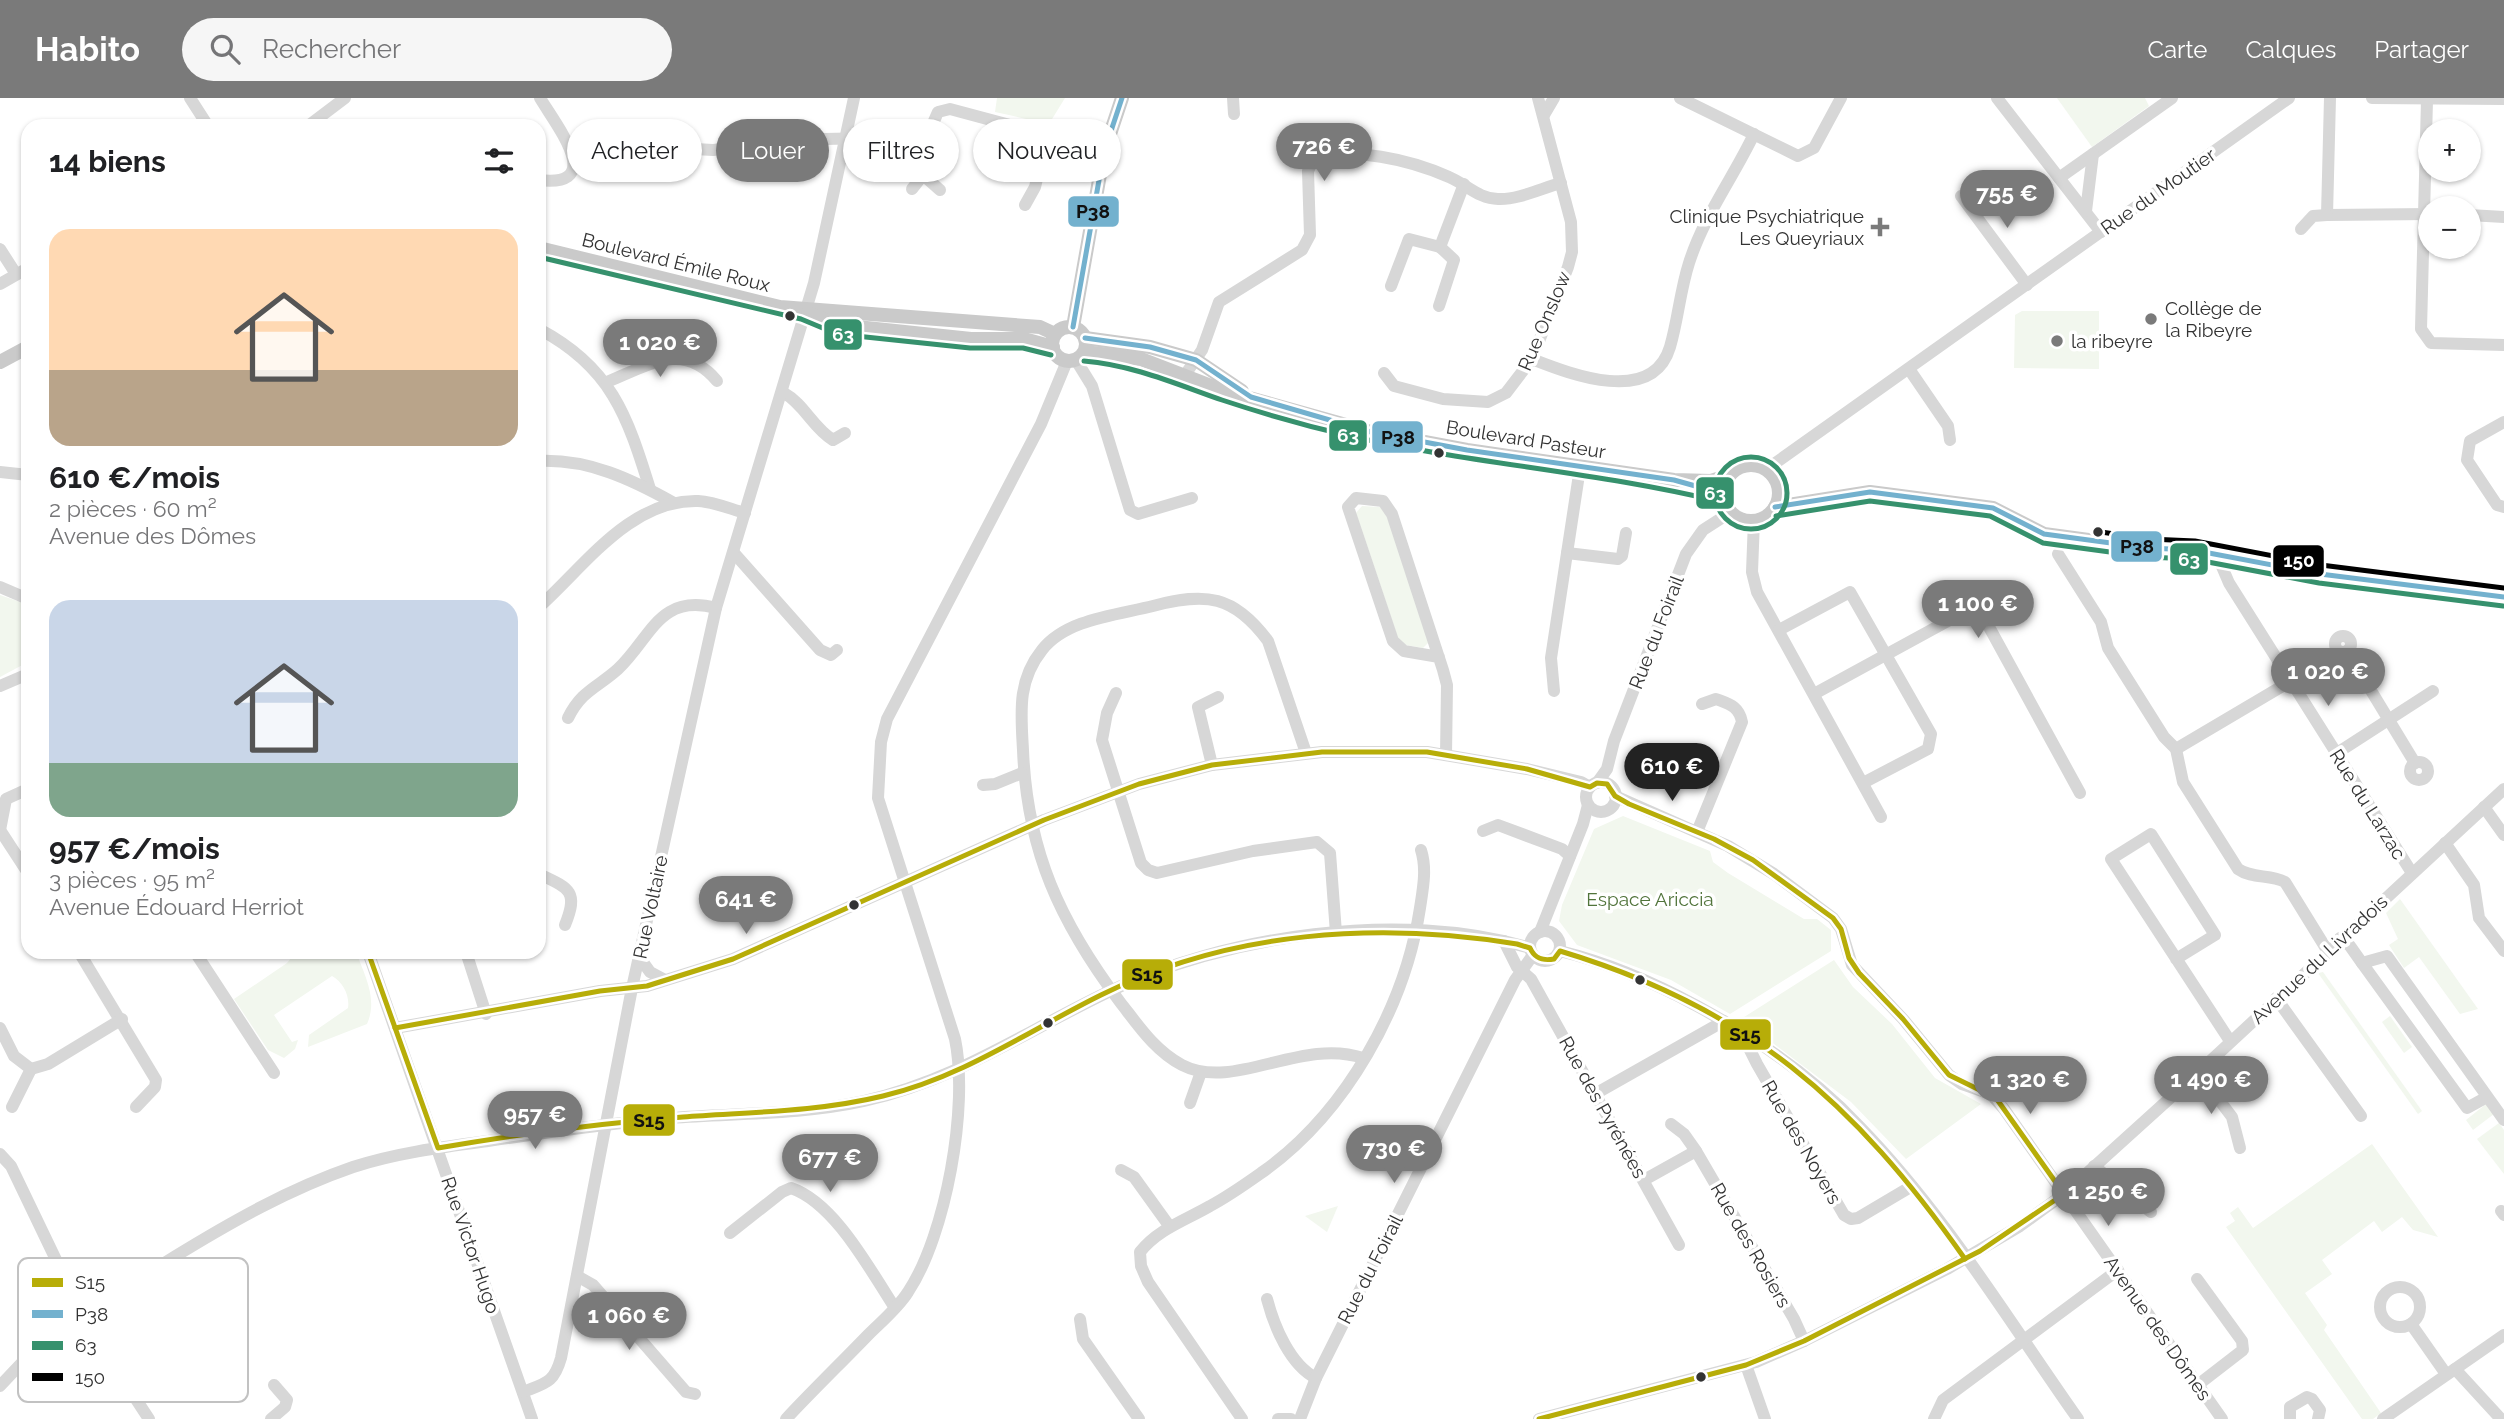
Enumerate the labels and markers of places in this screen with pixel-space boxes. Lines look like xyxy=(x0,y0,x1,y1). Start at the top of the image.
pin: 726 € xyxy=(1275,123,1373,183)
pin: 755 € xyxy=(1958,170,2056,230)
place label: Clinique Psychiatrique Les Queyriaux xyxy=(1669,205,1864,249)
marker: Clinique Psychiatrique Les Queyriaux xyxy=(1870,217,1890,237)
place label: Collège de la Ribeyre xyxy=(2165,297,2262,341)
unlabelled marker xyxy=(783,309,797,323)
marker: Collège de la Ribeyre xyxy=(2143,311,2159,327)
pin: 1 020 € xyxy=(595,320,725,379)
place label: la ribeyre xyxy=(2071,330,2153,352)
marker: la ribeyre xyxy=(2049,333,2065,349)
unlabelled marker xyxy=(1432,446,1446,460)
unlabelled marker xyxy=(2091,525,2105,539)
pin: 1 100 € xyxy=(1913,580,2043,640)
pin: 1 020 € xyxy=(2263,648,2393,708)
pin: 610 € xyxy=(1623,744,1721,803)
pin: 641 € xyxy=(697,876,795,936)
unlabelled marker xyxy=(847,898,861,912)
unlabelled marker xyxy=(1633,973,1647,987)
unlabelled marker xyxy=(1041,1016,1055,1030)
pin: 1 320 € xyxy=(1965,1056,2095,1116)
pin: 1 490 € xyxy=(2146,1056,2276,1116)
pin: 957 € xyxy=(486,1091,584,1151)
pin: 730 € xyxy=(1345,1126,1443,1185)
pin: 677 € xyxy=(781,1134,879,1194)
pin: 1 250 € xyxy=(2043,1168,2173,1228)
pin: 1 060 € xyxy=(564,1292,694,1352)
unlabelled marker xyxy=(1694,1370,1708,1384)

